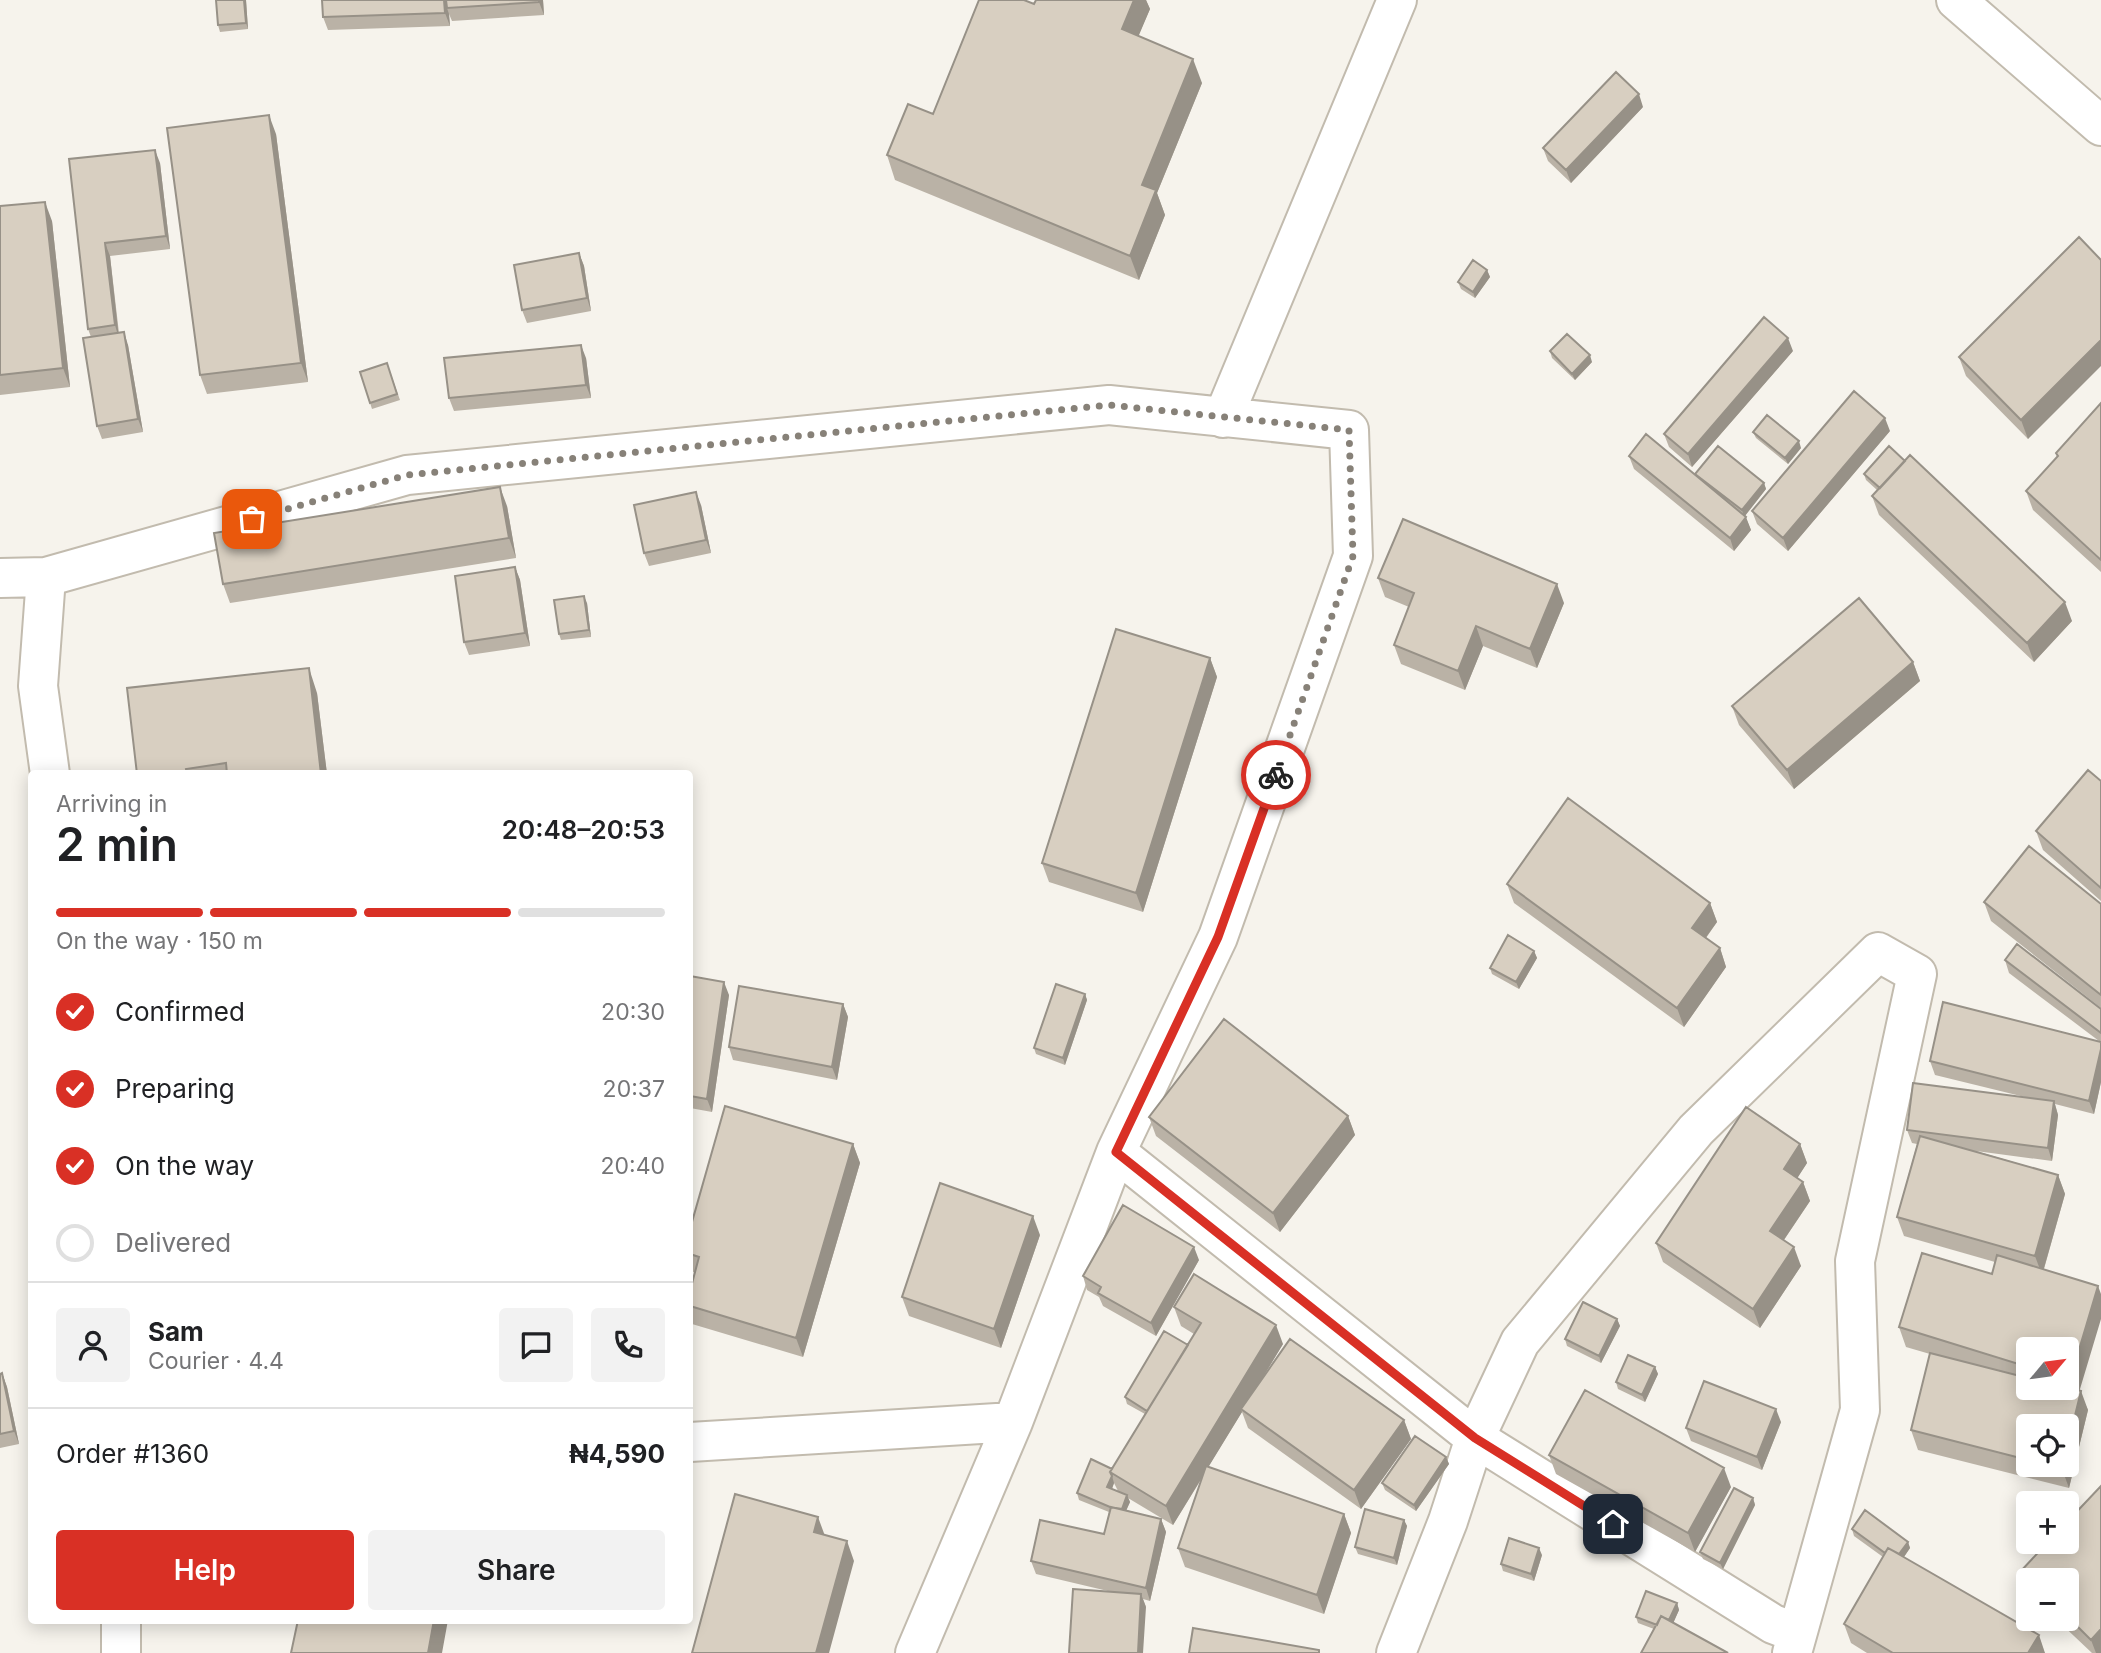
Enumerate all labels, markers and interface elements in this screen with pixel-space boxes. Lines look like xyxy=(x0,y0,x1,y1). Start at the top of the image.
pin xyxy=(222,489,282,549)
icon: bag xyxy=(233,500,271,538)
courier xyxy=(1241,740,1311,810)
icon: bike xyxy=(1257,756,1295,794)
text: Arriving in xyxy=(56,790,167,818)
text: 20:48–20:53 xyxy=(502,814,665,845)
text: 2 min xyxy=(56,816,178,872)
text: On the way · 150 m xyxy=(56,927,263,955)
icon: check xyxy=(56,993,94,1031)
text: Confirmed xyxy=(115,996,245,1027)
text: 20:30 xyxy=(601,998,665,1026)
icon: check xyxy=(56,1070,94,1108)
text: Preparing xyxy=(115,1073,235,1104)
text: 20:37 xyxy=(603,1075,665,1103)
icon: check xyxy=(56,1147,94,1185)
text: On the way xyxy=(115,1150,254,1181)
text: 20:40 xyxy=(600,1152,665,1180)
text: Delivered xyxy=(115,1227,231,1258)
button: person xyxy=(56,1308,130,1382)
button: chat xyxy=(499,1308,573,1382)
button: phone xyxy=(591,1308,665,1382)
text: Sam xyxy=(148,1316,204,1347)
north arrow xyxy=(2016,1337,2079,1400)
map controls xyxy=(2016,1337,2079,1631)
text: Courier · 4.4 xyxy=(148,1347,284,1375)
button: locate xyxy=(2016,1414,2079,1477)
text: Order #1360 xyxy=(56,1438,209,1469)
text: ₦4,590 xyxy=(569,1438,665,1469)
button: + xyxy=(2016,1491,2079,1554)
pin xyxy=(1583,1494,1643,1554)
icon: home xyxy=(1594,1505,1632,1543)
button: Help xyxy=(56,1530,354,1610)
button: Share xyxy=(368,1530,665,1610)
button: − xyxy=(2016,1568,2079,1631)

